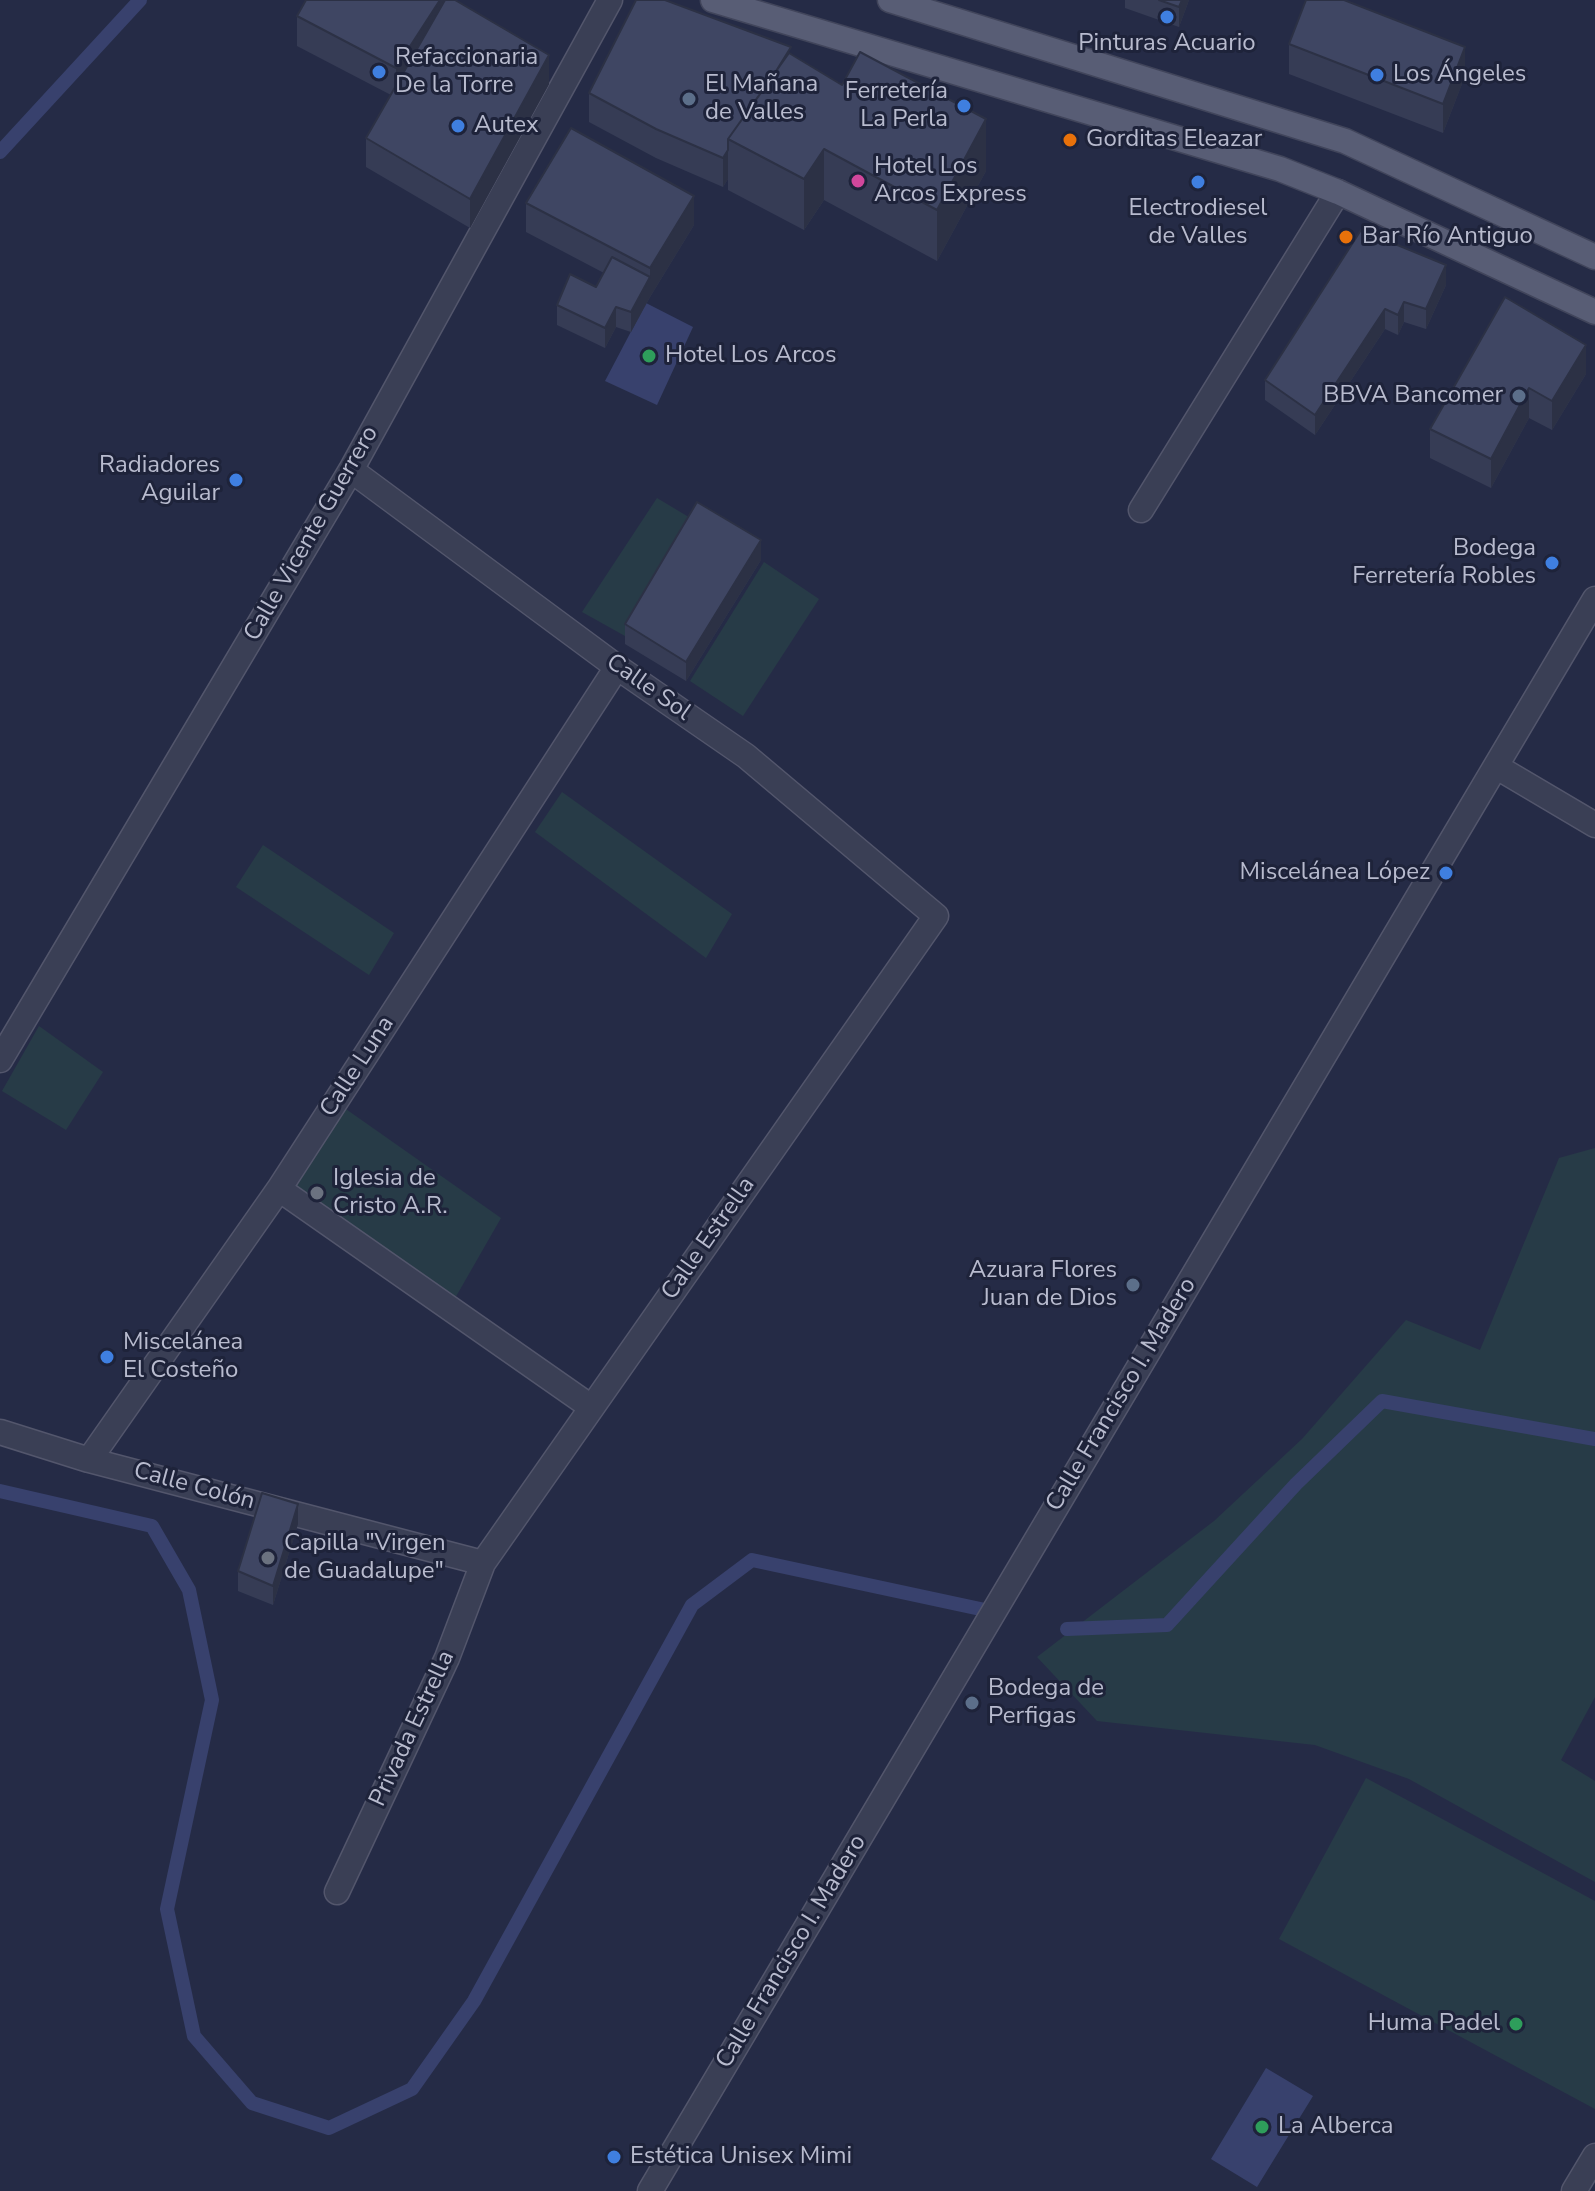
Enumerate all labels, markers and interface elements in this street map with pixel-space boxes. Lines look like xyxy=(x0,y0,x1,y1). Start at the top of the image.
marker: Pinturas Acuario xyxy=(1158,8,1176,26)
place label: Pinturas Acuario xyxy=(1078,30,1256,58)
place label: Refaccionaria De la Torre xyxy=(395,44,538,100)
place label: Los Ángeles xyxy=(1393,61,1526,89)
marker: Refaccionaria De la Torre xyxy=(370,63,388,81)
marker: Los Ángeles xyxy=(1368,66,1386,84)
place label: El Mañana de Valles xyxy=(705,71,818,127)
place label: Ferretería La Perla xyxy=(845,78,948,134)
marker: El Mañana de Valles xyxy=(680,90,698,108)
marker: Ferretería La Perla xyxy=(955,97,973,115)
place label: Autex xyxy=(474,112,539,140)
marker: Autex xyxy=(449,117,467,135)
place label: Gorditas Eleazar xyxy=(1086,126,1262,154)
marker: Gorditas Eleazar xyxy=(1061,131,1079,149)
place label: Hotel Los Arcos Express xyxy=(874,153,1027,209)
marker: Hotel Los Arcos Express xyxy=(849,172,867,190)
marker: Electrodiesel de Valles xyxy=(1189,173,1207,191)
place label: Electrodiesel de Valles xyxy=(1129,195,1267,251)
place label: Bar Río Antiguo xyxy=(1362,223,1533,251)
marker: Bar Río Antiguo xyxy=(1337,228,1355,246)
place label: Hotel Los Arcos xyxy=(665,342,836,370)
marker: Hotel Los Arcos xyxy=(640,347,658,365)
place label: BBVA Bancomer xyxy=(1323,382,1503,410)
marker: BBVA Bancomer xyxy=(1510,387,1528,405)
street label: Calle Vicente Guerrero xyxy=(239,421,385,647)
place label: Radiadores Aguilar xyxy=(99,452,220,508)
marker: Radiadores Aguilar xyxy=(227,471,245,489)
place label: Bodega Ferretería Robles xyxy=(1352,535,1536,591)
marker: Bodega Ferretería Robles xyxy=(1543,554,1561,572)
street label: Calle Sol xyxy=(600,648,696,728)
place label: Miscelánea López xyxy=(1240,859,1430,887)
marker: Miscelánea López xyxy=(1437,864,1455,882)
street label: Calle Luna xyxy=(315,1011,401,1123)
place label: Iglesia de Cristo A.R. xyxy=(333,1165,448,1221)
street label: Calle Estrella xyxy=(656,1172,762,1306)
marker: Iglesia de Cristo A.R. xyxy=(308,1184,326,1202)
place label: Azuara Flores Juan de Dios xyxy=(969,1257,1117,1313)
street label: Calle Francisco I. Madero xyxy=(1041,1273,1203,1517)
marker: Azuara Flores Juan de Dios xyxy=(1124,1276,1142,1294)
place label: Miscelánea El Costeño xyxy=(123,1329,243,1385)
marker: Miscelánea El Costeño xyxy=(98,1348,116,1366)
street label: Calle Colón xyxy=(130,1457,258,1517)
place label: Capilla "Virgen de Guadalupe" xyxy=(284,1530,446,1586)
marker: Capilla "Virgen de Guadalupe" xyxy=(259,1549,277,1567)
street label: Privada Estrella xyxy=(364,1647,462,1811)
place label: Bodega de Perfigas xyxy=(988,1675,1104,1731)
marker: Bodega de Perfigas xyxy=(963,1694,981,1712)
street label: Calle Francisco I. Madero xyxy=(711,1830,873,2074)
place label: Huma Padel xyxy=(1368,2010,1500,2038)
marker: Huma Padel xyxy=(1507,2015,1525,2033)
place label: La Alberca xyxy=(1278,2113,1393,2141)
marker: La Alberca xyxy=(1253,2118,1271,2136)
place label: Estética Unisex Mimi xyxy=(630,2143,852,2171)
marker: Estética Unisex Mimi xyxy=(605,2148,623,2166)

